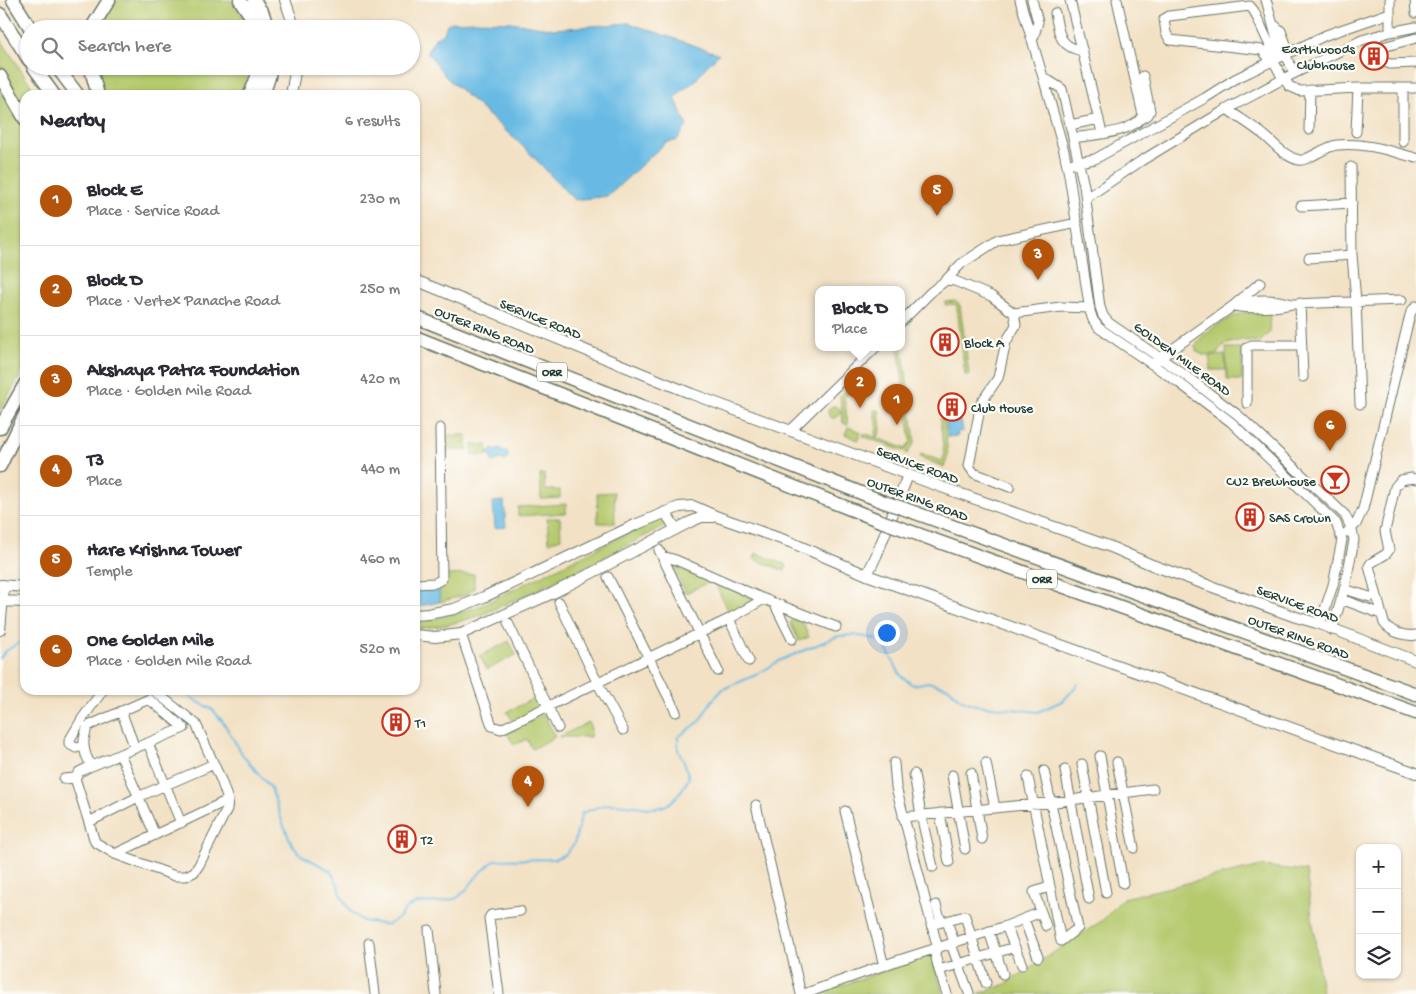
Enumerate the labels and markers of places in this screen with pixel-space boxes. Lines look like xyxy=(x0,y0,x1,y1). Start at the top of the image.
building icon: Earthwoods Clubhouse xyxy=(1359,41,1389,71)
place label: Earthwoods Clubhouse xyxy=(1282,42,1356,75)
pin: 5 xyxy=(921,175,953,216)
pin: 3 xyxy=(1022,239,1054,280)
building icon: Block A xyxy=(930,327,960,357)
place label: Block A xyxy=(963,336,1005,353)
pin: 2 xyxy=(844,367,876,408)
pin: 1 xyxy=(881,384,913,425)
building icon: Club House xyxy=(937,392,967,422)
place label: Club House xyxy=(971,401,1034,418)
pin: 6 xyxy=(1314,410,1346,451)
bar icon: CU2 Brewhouse xyxy=(1320,465,1350,495)
place label: CU2 Brewhouse xyxy=(1226,474,1317,491)
building icon: SAS Crown xyxy=(1235,502,1265,532)
place label: SAS Crown xyxy=(1269,511,1331,528)
building icon: T1 xyxy=(381,707,411,737)
place label: T1 xyxy=(414,716,426,733)
pin: 4 xyxy=(512,766,544,807)
building icon: T2 xyxy=(387,824,417,854)
place label: T2 xyxy=(420,833,433,850)

